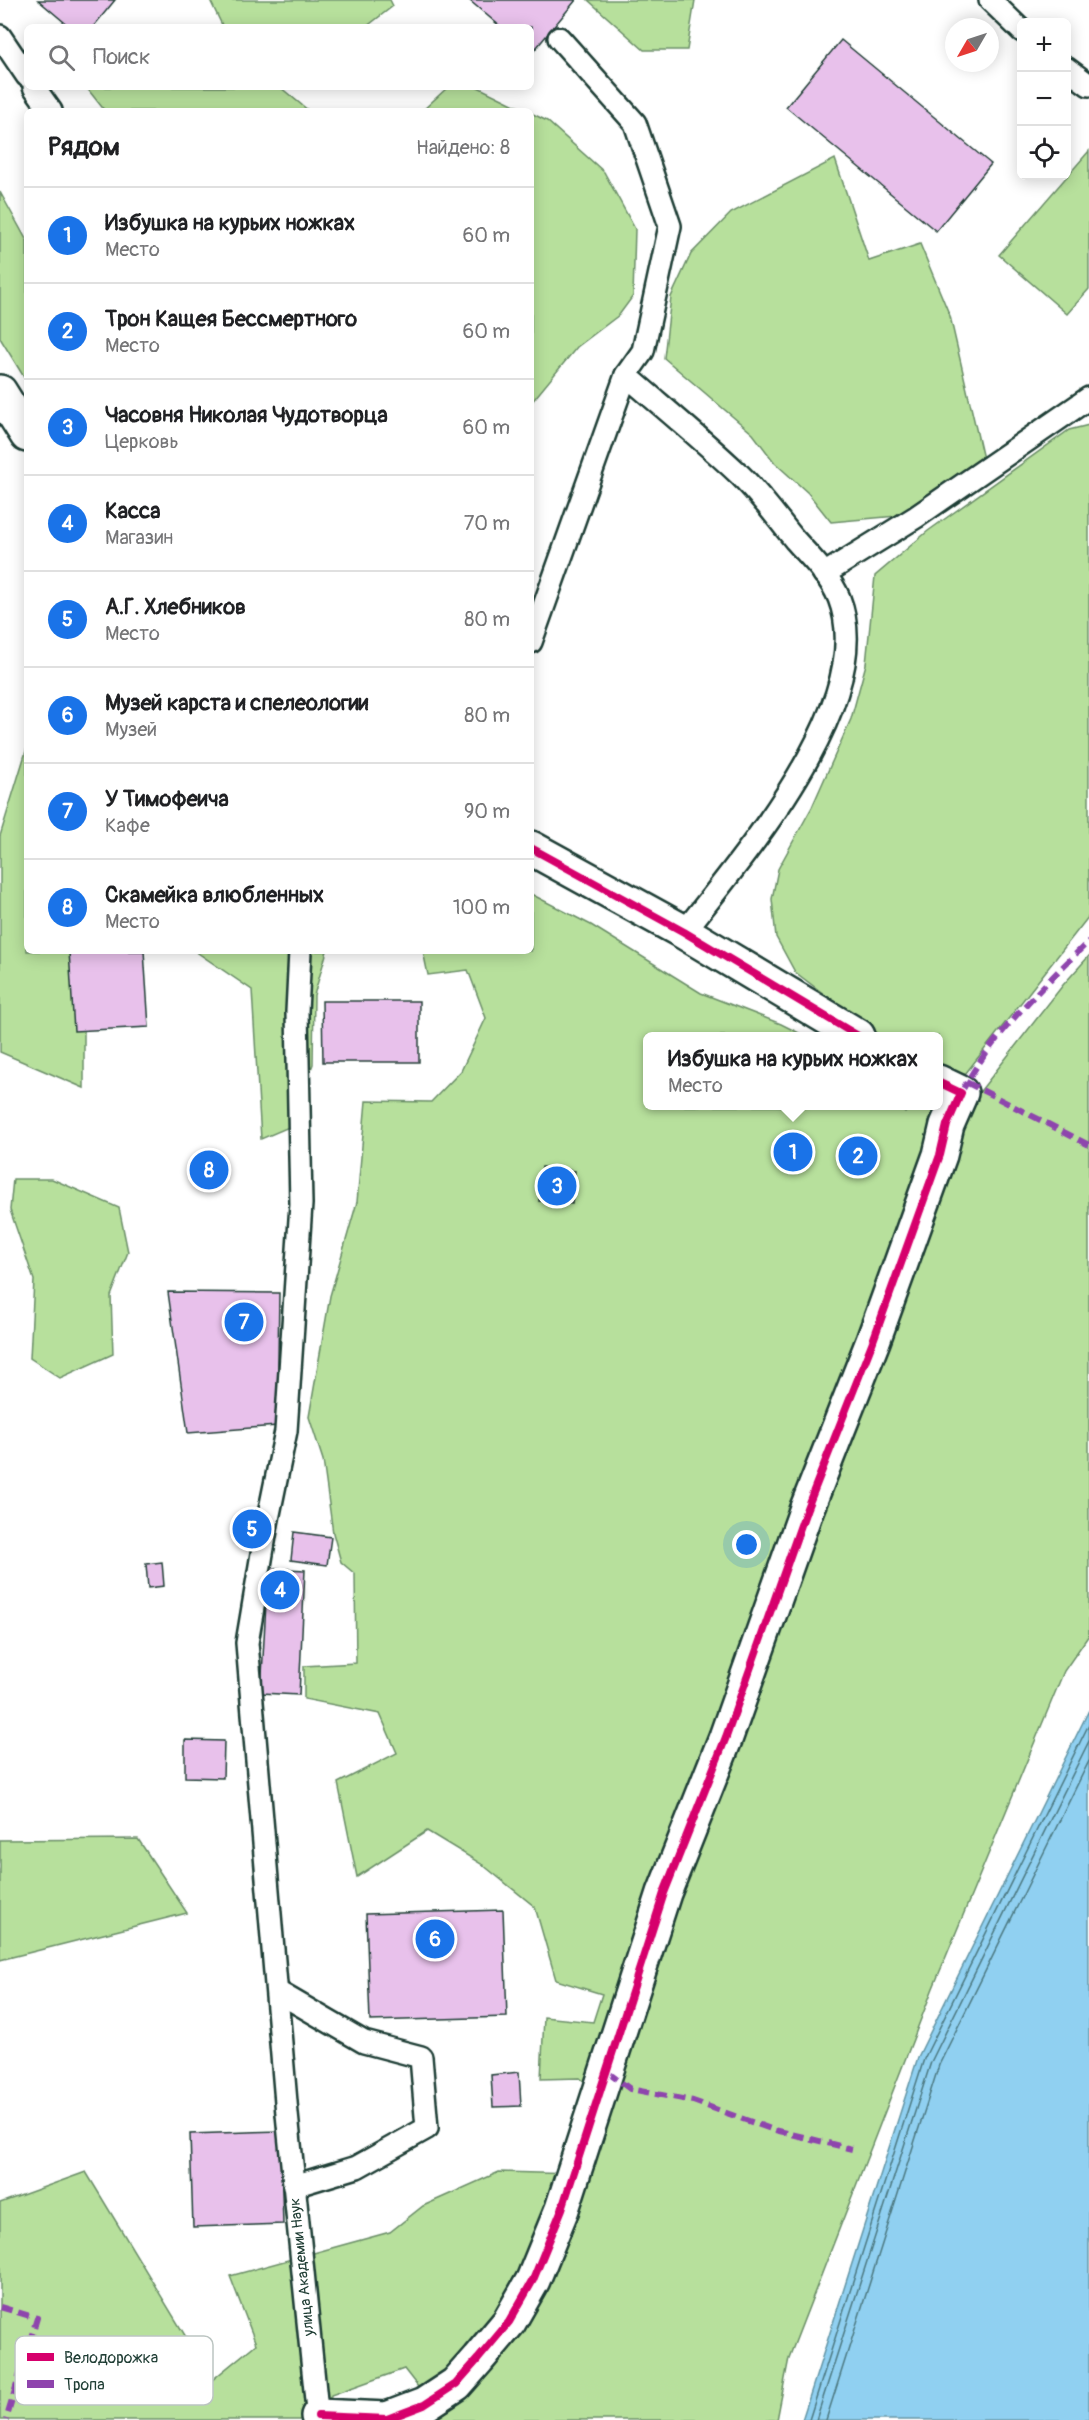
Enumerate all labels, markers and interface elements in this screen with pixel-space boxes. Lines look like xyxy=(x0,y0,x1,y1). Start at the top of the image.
north arrow xyxy=(945,18,999,72)
map controls xyxy=(1017,18,1071,180)
button: + xyxy=(1017,18,1071,72)
search box xyxy=(24,24,534,90)
icon: search xyxy=(45,41,78,74)
text: Поиск xyxy=(93,43,150,71)
button: − xyxy=(1017,72,1071,126)
button: locate xyxy=(1017,126,1071,180)
text: Рядом xyxy=(48,131,120,163)
text: Найдено: 8 xyxy=(416,135,510,160)
text: Избушка на курьих ножках xyxy=(105,209,355,237)
text: 1 xyxy=(64,223,71,248)
text: 60 m xyxy=(463,223,510,248)
text: Место xyxy=(105,237,160,262)
text: Трон Кащея Бессмертного xyxy=(105,305,357,333)
text: 2 xyxy=(62,319,73,344)
text: 60 m xyxy=(463,319,510,344)
text: Место xyxy=(105,333,160,358)
text: Часовня Николая Чудотворца xyxy=(105,401,388,429)
text: 3 xyxy=(62,415,73,440)
text: 60 m xyxy=(463,415,510,440)
text: Церковь xyxy=(105,429,179,454)
text: Касса xyxy=(105,497,160,525)
text: 4 xyxy=(62,511,73,536)
text: 70 m xyxy=(464,511,510,536)
text: Магазин xyxy=(105,525,173,550)
text: А.Г. Хлебников xyxy=(105,593,246,621)
text: 5 xyxy=(62,607,73,632)
text: 80 m xyxy=(464,607,510,632)
text: Место xyxy=(105,621,160,646)
text: Музей карста и спелеологии xyxy=(105,689,368,717)
text: 6 xyxy=(62,703,73,728)
text: 80 m xyxy=(464,703,510,728)
text: Музей xyxy=(105,717,157,742)
text: У Тимофеича xyxy=(105,785,229,813)
text: 7 xyxy=(62,799,73,824)
text: 90 m xyxy=(464,799,510,824)
text: Кафе xyxy=(105,813,150,838)
text: Скамейка влюбленных xyxy=(105,881,324,909)
text: 8 xyxy=(62,895,73,920)
text: 100 m xyxy=(453,895,510,920)
text: Место xyxy=(105,909,160,934)
popup xyxy=(643,1032,943,1110)
text: Избушка на курьих ножках xyxy=(668,1045,918,1073)
text: Место xyxy=(668,1073,723,1098)
pin: 1 xyxy=(774,1130,812,1174)
pin: 2 xyxy=(838,1134,878,1178)
pin: 8 xyxy=(190,1148,228,1192)
pin: 3 xyxy=(538,1164,576,1208)
pin: 7 xyxy=(224,1300,264,1344)
pin: 5 xyxy=(232,1506,272,1552)
your location xyxy=(732,1530,761,1559)
pin: 4 xyxy=(260,1568,300,1612)
pin: 6 xyxy=(416,1916,454,1962)
street label: улица Академии Наук xyxy=(285,2197,319,2338)
legend xyxy=(15,2336,213,2405)
text: Велодорожка xyxy=(64,2348,158,2368)
text: Тропа xyxy=(64,2375,105,2395)

